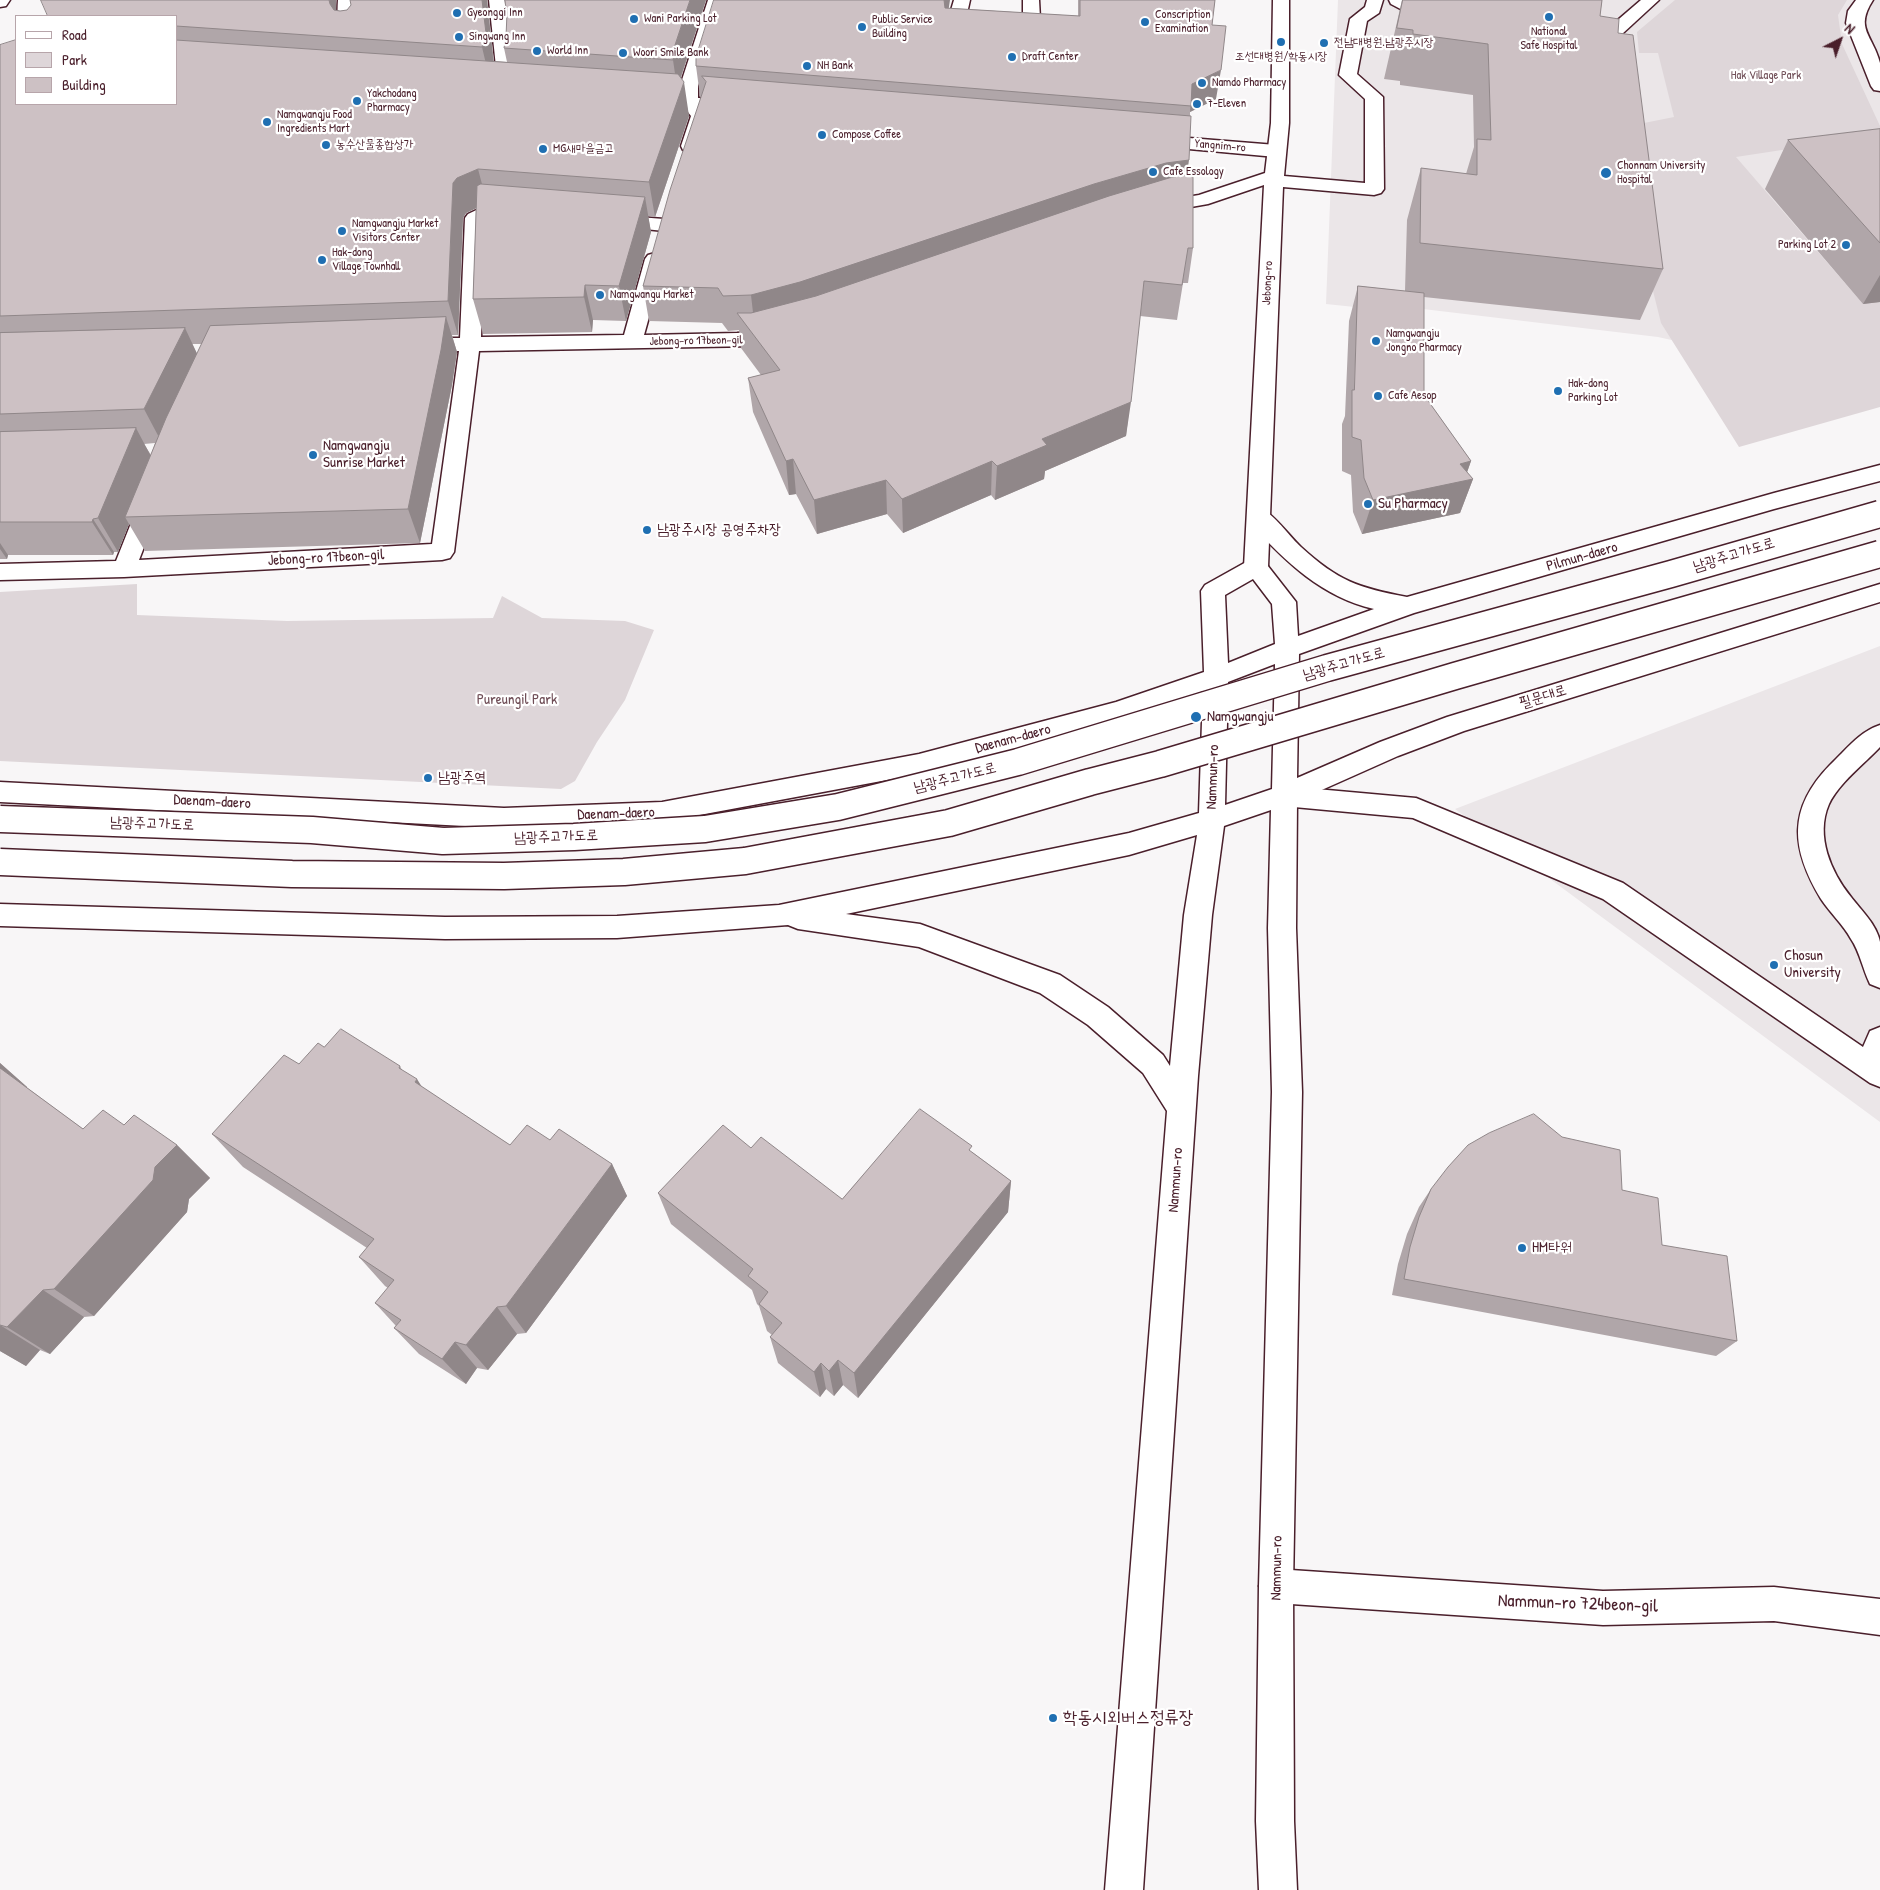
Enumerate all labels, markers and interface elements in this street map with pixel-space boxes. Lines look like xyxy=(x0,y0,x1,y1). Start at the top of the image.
place label: Gyeonggi Inn xyxy=(467,6,523,20)
marker: Gyeonggi Inn xyxy=(451,7,463,19)
place label: Conscription Examination xyxy=(1155,8,1211,36)
marker: National Safe Hospital xyxy=(1543,11,1555,23)
place label: Wani Parking Lot xyxy=(644,12,717,26)
marker: Wani Parking Lot xyxy=(628,13,640,25)
place label: Public Service Building xyxy=(872,13,933,41)
legend xyxy=(15,15,178,105)
north arrow xyxy=(1815,15,1865,65)
marker: Conscription Examination xyxy=(1139,16,1151,28)
text: N xyxy=(1841,19,1859,38)
marker: Public Service Building xyxy=(856,21,868,33)
text: Road xyxy=(62,24,87,45)
place label: National Safe Hospital xyxy=(1521,25,1577,53)
place label: Singwang Inn xyxy=(469,30,525,44)
marker: Singwang Inn xyxy=(453,31,465,43)
marker: 조선대병원/학동시장 xyxy=(1275,36,1287,48)
place label: 전남대병원.남광주시장 xyxy=(1334,36,1433,50)
marker: 전남대병원.남광주시장 xyxy=(1318,37,1330,49)
place label: World Inn xyxy=(547,44,588,58)
marker: World Inn xyxy=(531,45,543,57)
place label: Woori Smile Bank xyxy=(633,46,708,60)
marker: Woori Smile Bank xyxy=(617,47,629,59)
text: Park xyxy=(62,49,87,70)
place label: Draft Center xyxy=(1022,50,1079,64)
place label: 조선대병원/학동시장 xyxy=(1235,50,1327,64)
marker: Draft Center xyxy=(1006,51,1018,63)
place label: NH Bank xyxy=(817,59,853,73)
marker: NH Bank xyxy=(801,60,813,72)
park label: Hak Village Park xyxy=(1731,69,1801,83)
text: Building xyxy=(62,74,106,95)
place label: Namdo Pharmacy xyxy=(1212,76,1286,90)
marker: Namdo Pharmacy xyxy=(1196,77,1208,89)
place label: Yakchodang Pharmacy xyxy=(367,87,417,115)
marker: Yakchodang Pharmacy xyxy=(351,95,363,107)
place label: 7-Eleven xyxy=(1207,97,1246,111)
marker: 7-Eleven xyxy=(1191,98,1203,110)
place label: Namgwangju Food Ingredients Mart xyxy=(277,108,352,136)
marker: Namgwangju Food Ingredients Mart xyxy=(261,116,273,128)
place label: Compose Coffee xyxy=(832,128,901,142)
marker: Compose Coffee xyxy=(816,129,828,141)
street label: Yangnim-ro xyxy=(1194,137,1246,155)
place label: 농수산물종합상가 xyxy=(336,138,413,152)
marker: 농수산물종합상가 xyxy=(320,139,332,151)
place label: MG새마을금고 xyxy=(553,142,614,156)
marker: MG새마을금고 xyxy=(537,143,549,155)
place label: Chonnam University Hospital xyxy=(1617,159,1705,187)
place label: Cafe Essology xyxy=(1163,165,1224,179)
marker: Cafe Essology xyxy=(1147,166,1159,178)
marker: Chonnam University Hospital xyxy=(1599,166,1613,180)
place label: Namgwangju Market Visitors Center xyxy=(352,217,438,245)
marker: Namgwangju Market Visitors Center xyxy=(336,225,348,237)
place label: Parking Lot 2 xyxy=(1778,238,1836,252)
marker: Parking Lot 2 xyxy=(1840,239,1852,251)
place label: Hak-dong Village Townhall xyxy=(332,246,401,274)
marker: Hak-dong Village Townhall xyxy=(316,254,328,266)
street label: Jebong-ro xyxy=(1260,261,1276,305)
place label: Namgwangu Market xyxy=(610,288,694,302)
marker: Namgwangu Market xyxy=(594,289,606,301)
place label: Namgwangju Jongno Pharmacy xyxy=(1386,327,1462,355)
street label: Jebong-ro 17beon-gil xyxy=(649,333,743,349)
marker: Namgwangju Jongno Pharmacy xyxy=(1370,335,1382,347)
place label: Hak-dong Parking Lot xyxy=(1568,377,1618,405)
marker: Hak-dong Parking Lot xyxy=(1552,385,1564,397)
place label: Cafe Aesop xyxy=(1388,389,1436,403)
marker: Cafe Aesop xyxy=(1372,390,1384,402)
place label: Namgwangju Sunrise Market xyxy=(323,437,405,472)
marker: Namgwangju Sunrise Market xyxy=(307,449,319,461)
place label: Su Pharmacy xyxy=(1378,495,1448,513)
marker: Su Pharmacy xyxy=(1362,498,1374,510)
place label: 남광주시장 공영주차장 xyxy=(657,521,781,539)
marker: 남광주시장 공영주차장 xyxy=(641,524,653,536)
street label: 남광주고가도로 xyxy=(1691,534,1777,576)
street label: Pilmun-daero xyxy=(1544,538,1620,576)
street label: Jebong-ro 17beon-gil xyxy=(267,546,385,570)
street label: 남광주고가도로 xyxy=(1301,644,1387,684)
street label: 필문대로 xyxy=(1517,681,1569,713)
park label: Pureungil Park xyxy=(477,691,557,709)
place label: Namgwangju xyxy=(1207,708,1274,726)
marker: Namgwangju xyxy=(1189,710,1203,724)
street label: Daenam-daero xyxy=(973,720,1053,758)
street label: Nammun-ro xyxy=(1203,744,1223,810)
street label: 남광주고가도로 xyxy=(912,759,998,797)
place label: 남광주역 xyxy=(438,769,486,787)
marker: 남광주역 xyxy=(422,772,434,784)
street label: Daenam-daero xyxy=(173,791,251,813)
street label: Daenam-daero xyxy=(577,804,655,824)
street label: 남광주고가도로 xyxy=(109,814,195,834)
street label: 남광주고가도로 xyxy=(513,827,599,847)
place label: Chosun University xyxy=(1784,947,1841,982)
marker: Chosun University xyxy=(1768,959,1780,971)
street label: Nammun-ro xyxy=(1165,1147,1187,1213)
place label: HM타워 xyxy=(1532,1239,1572,1257)
marker: HM타워 xyxy=(1516,1242,1528,1254)
street label: Nammun-ro xyxy=(1267,1535,1287,1601)
street label: Nammun-ro 724beon-gil xyxy=(1498,1590,1658,1618)
place label: 학동시외버스정류장 xyxy=(1063,1707,1193,1729)
marker: 학동시외버스정류장 xyxy=(1047,1712,1059,1724)

